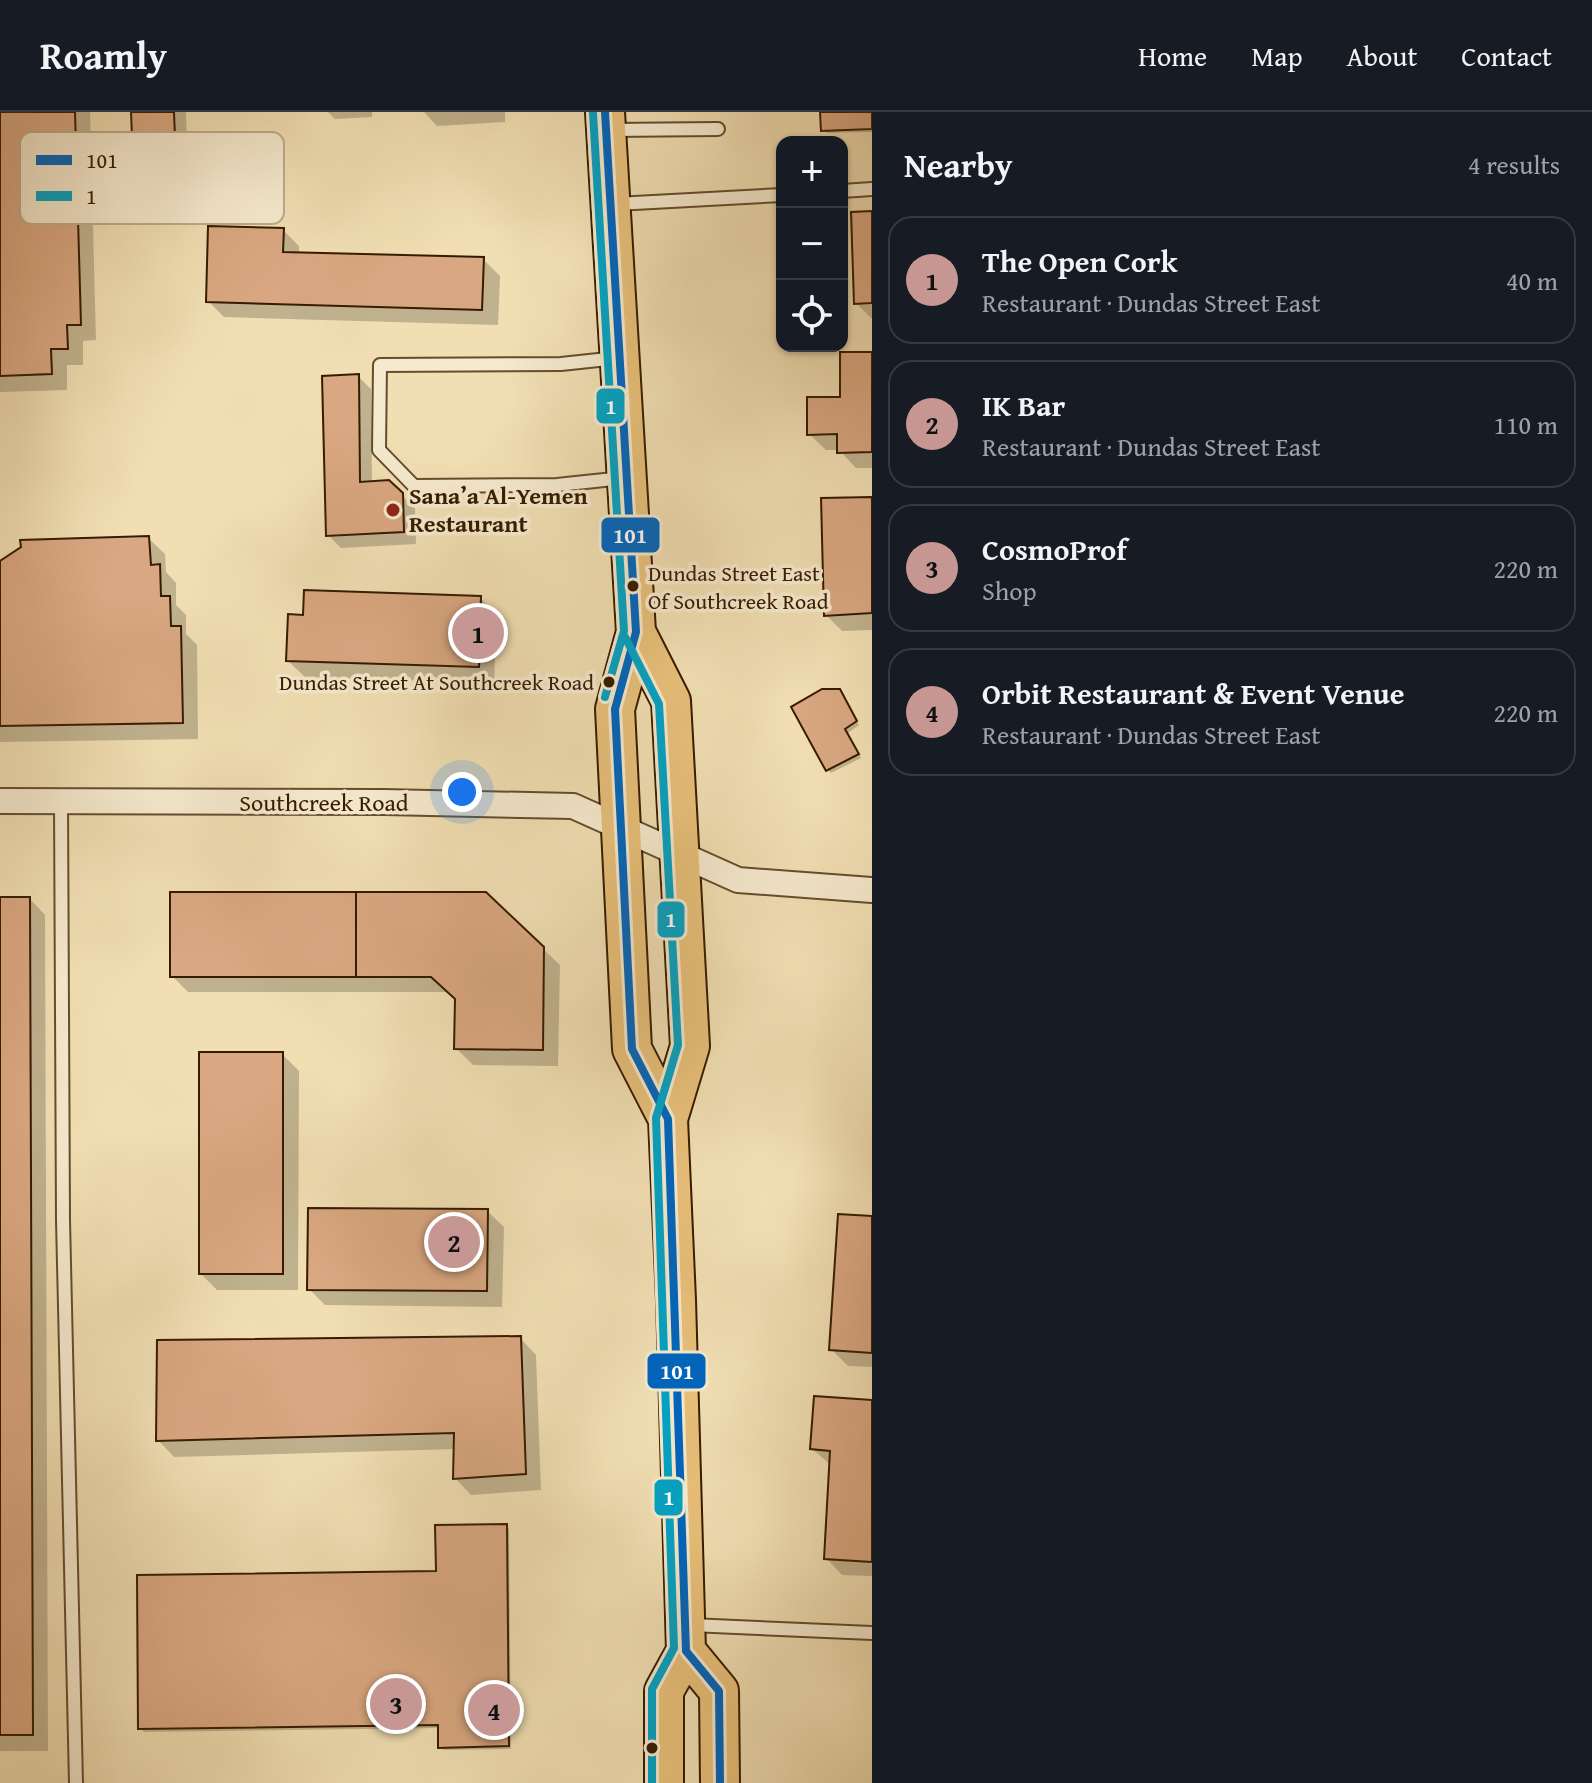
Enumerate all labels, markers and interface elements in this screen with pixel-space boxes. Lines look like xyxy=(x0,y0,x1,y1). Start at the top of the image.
text: Roamly xyxy=(40,27,167,83)
text: Home xyxy=(1138,35,1207,76)
text: Map xyxy=(1251,35,1303,76)
text: About xyxy=(1347,35,1417,76)
text: Contact xyxy=(1461,35,1552,76)
legend xyxy=(20,132,284,224)
map controls xyxy=(776,136,848,352)
button: + xyxy=(776,136,848,208)
text: Nearby xyxy=(904,140,1013,189)
text: 101 xyxy=(86,144,118,176)
text: 4 results xyxy=(1468,145,1560,184)
text: 1 xyxy=(86,180,97,212)
button: − xyxy=(776,208,848,280)
text: The Open Cork xyxy=(982,239,1178,283)
text: 1 xyxy=(925,261,939,300)
text: 40 m xyxy=(1506,261,1558,300)
button: locate xyxy=(776,280,848,352)
text: Restaurant · Dundas Street East xyxy=(982,283,1320,322)
text: IK Bar xyxy=(982,383,1065,427)
line badge: 1 xyxy=(595,387,626,425)
text: 1 xyxy=(605,390,617,422)
text: 2 xyxy=(925,405,939,444)
text: 110 m xyxy=(1493,405,1558,444)
text: Restaurant · Dundas Street East xyxy=(982,427,1320,466)
place label: Sana’a Al-Yemen Restaurant xyxy=(409,478,588,541)
marker: Sana’a Al-Yemen Restaurant xyxy=(384,501,402,519)
line badge: 101 xyxy=(600,516,661,554)
text: 101 xyxy=(613,519,647,551)
text: CosmoProf xyxy=(982,527,1127,571)
text: 3 xyxy=(925,549,939,588)
text: 220 m xyxy=(1493,549,1558,588)
place label: Dundas Street East Of Southcreek Road xyxy=(648,557,829,617)
text: Shop xyxy=(982,571,1037,610)
marker: Dundas Street East Of Southcreek Road xyxy=(625,578,641,594)
pin: 1 xyxy=(452,603,504,663)
place label: Dundas Street At Southcreek Road xyxy=(279,666,594,698)
text: Orbit Restaurant & Event Venue xyxy=(982,671,1405,715)
marker: Dundas Street At Southcreek Road xyxy=(601,674,617,690)
text: 4 xyxy=(925,693,939,732)
text: 220 m xyxy=(1493,693,1558,732)
text: Restaurant · Dundas Street East xyxy=(982,715,1320,754)
your location xyxy=(442,772,482,812)
street label: Southcreek Road xyxy=(239,785,409,820)
line badge: 1 xyxy=(656,900,686,939)
text: 1 xyxy=(665,903,677,935)
pin: 2 xyxy=(428,1212,480,1272)
line badge: 101 xyxy=(646,1352,707,1390)
text: 101 xyxy=(660,1355,694,1387)
line badge: 1 xyxy=(653,1478,684,1517)
text: 1 xyxy=(663,1481,675,1513)
pin: 3 xyxy=(370,1674,422,1734)
pin: 4 xyxy=(468,1680,520,1740)
unlabelled marker xyxy=(644,1740,660,1756)

